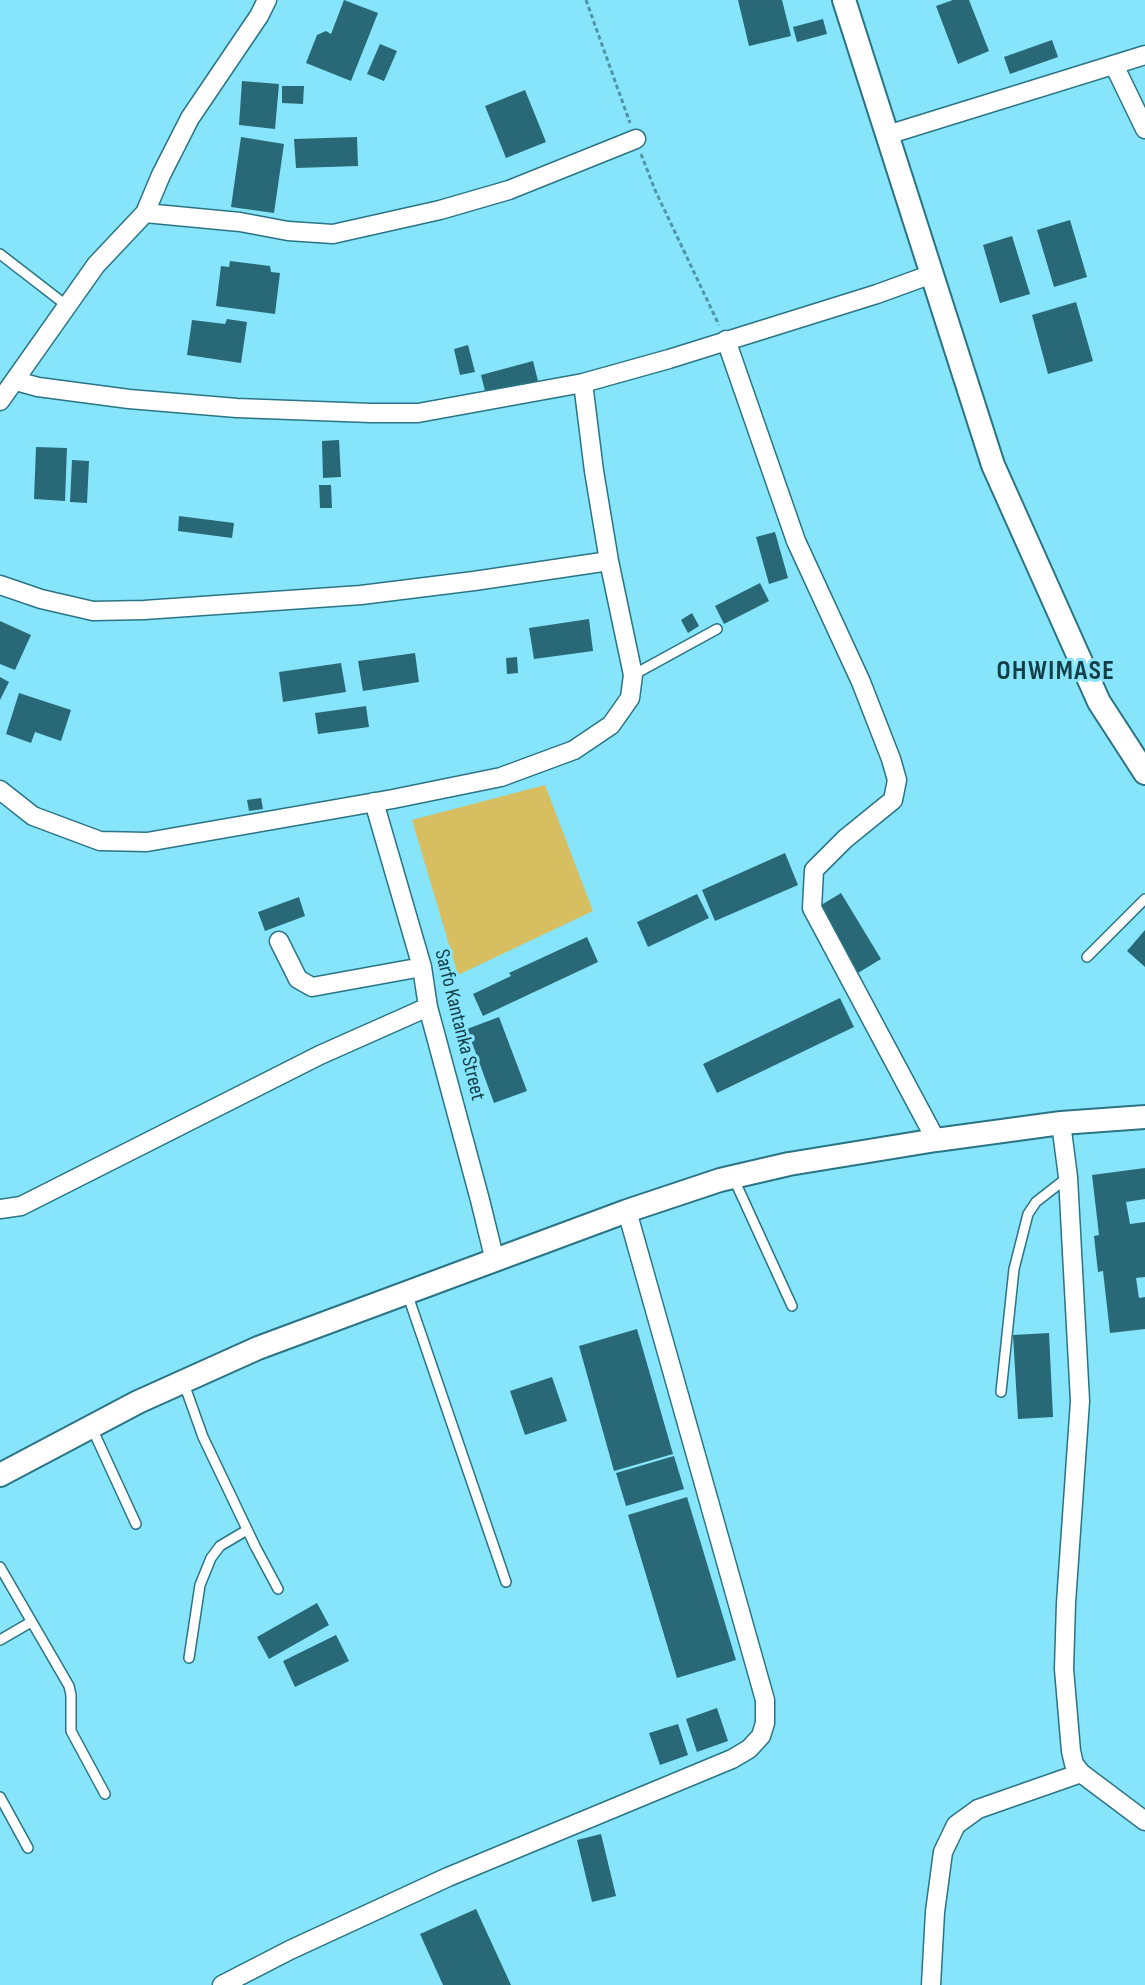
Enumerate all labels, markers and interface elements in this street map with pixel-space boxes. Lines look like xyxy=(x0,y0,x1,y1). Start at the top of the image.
district label: OHWIMASE xyxy=(996,656,1116,688)
street label: Sarfo Kantanka Street xyxy=(428,947,490,1103)

